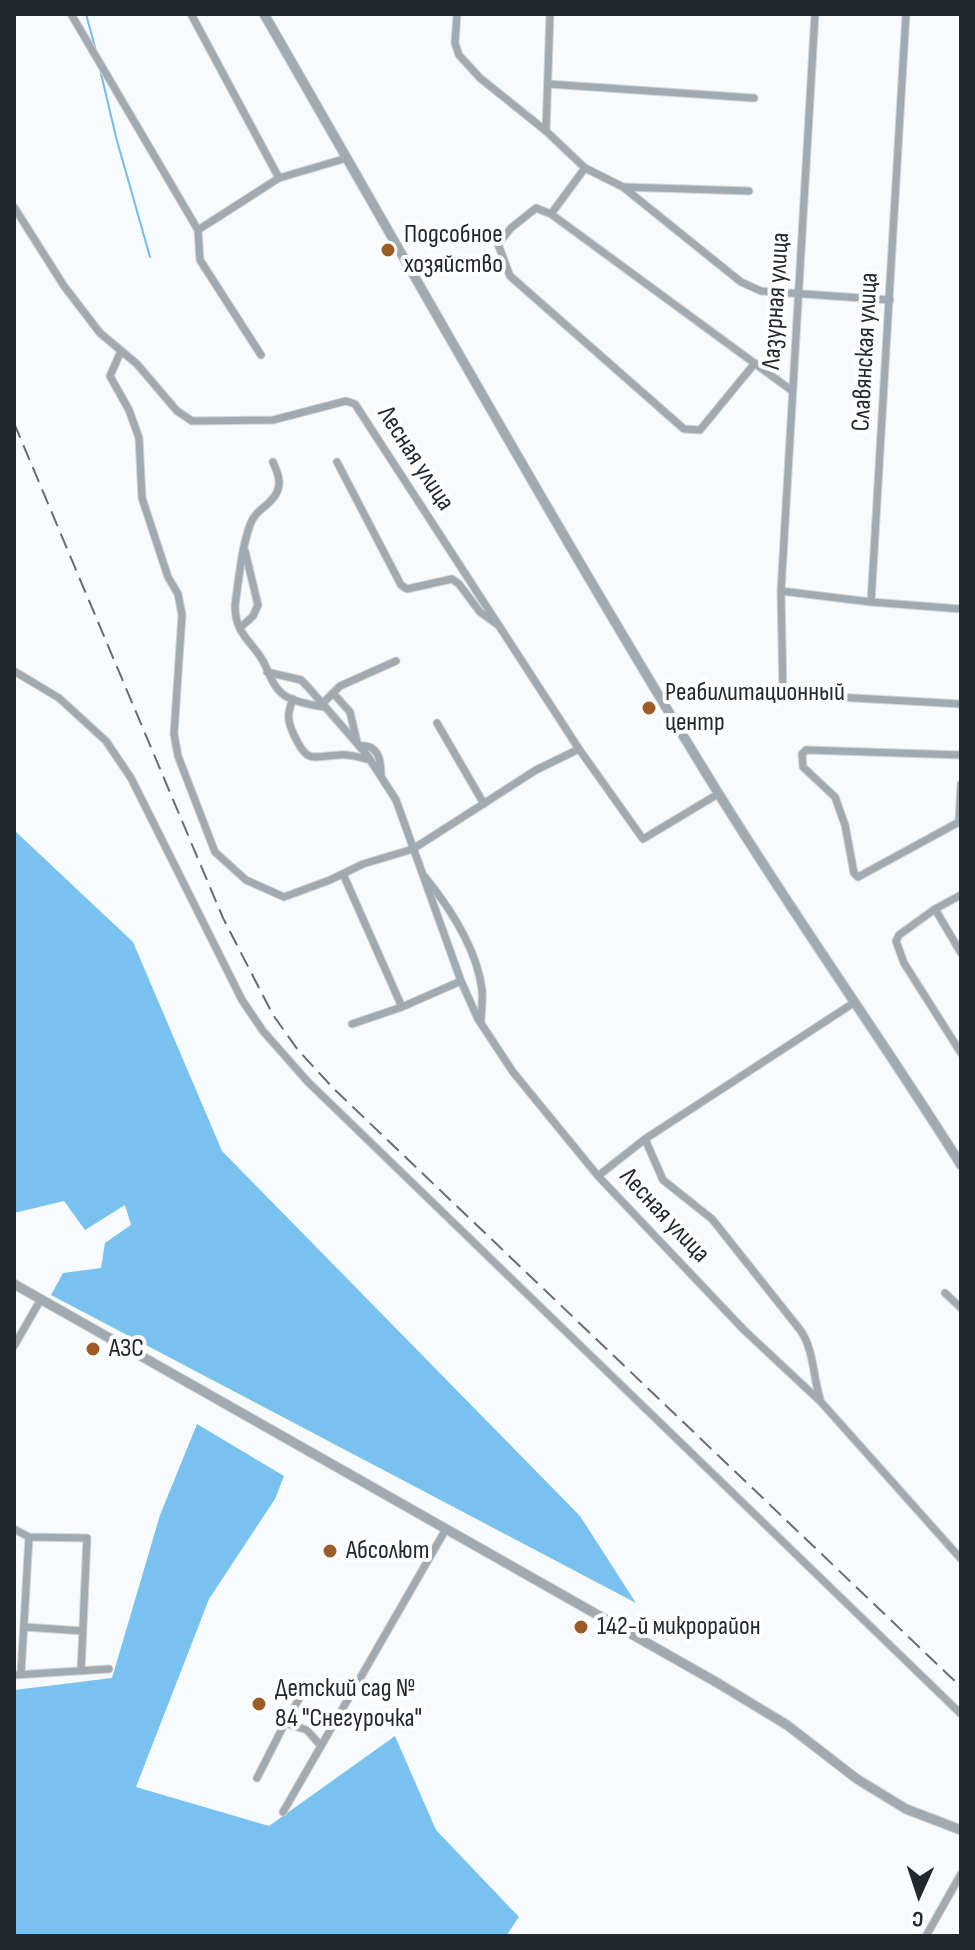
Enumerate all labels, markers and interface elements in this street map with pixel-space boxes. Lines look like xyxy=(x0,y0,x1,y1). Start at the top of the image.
place label: Подсобное хозяйство xyxy=(404,219,503,280)
street label: Лазурная улица xyxy=(757,231,797,371)
marker: Подсобное хозяйство xyxy=(379,241,397,259)
street label: Славянская улица xyxy=(846,272,886,432)
street label: Лесная улица xyxy=(370,401,460,517)
place label: Реабилитационный центр xyxy=(665,677,845,738)
marker: Реабилитационный центр xyxy=(640,699,658,717)
street label: Лесная улица xyxy=(612,1162,716,1270)
place label: АЗС xyxy=(109,1333,144,1365)
marker: АЗС xyxy=(84,1340,102,1358)
place label: Абсолют xyxy=(346,1535,429,1567)
marker: Абсолют xyxy=(321,1542,339,1560)
place label: 142-й микрорайон xyxy=(597,1611,761,1643)
marker: 142-й микрорайон xyxy=(572,1618,590,1636)
place label: Детский сад № 84 "Снегурочка" xyxy=(275,1673,422,1734)
marker: Детский сад № 84 "Снегурочка" xyxy=(250,1695,268,1713)
north arrow xyxy=(879,1854,959,1934)
text: С xyxy=(911,1905,924,1932)

